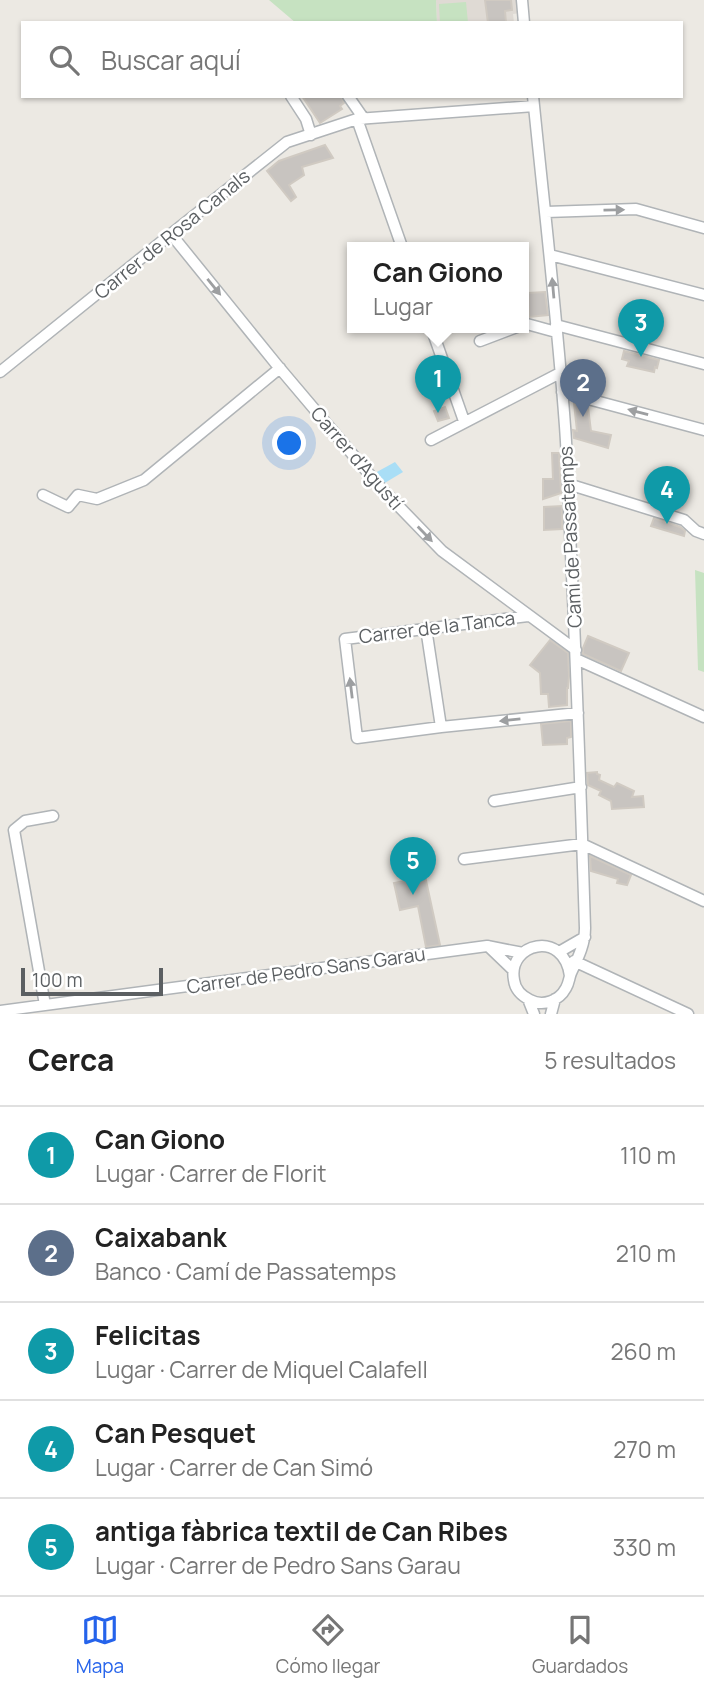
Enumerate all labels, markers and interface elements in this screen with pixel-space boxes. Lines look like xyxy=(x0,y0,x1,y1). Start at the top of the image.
search box xyxy=(21,21,683,98)
icon: search xyxy=(45,41,83,79)
text: Buscar aquí xyxy=(101,42,241,78)
street label: Carrer de Rosa Canals xyxy=(89,163,255,305)
one-way arrow xyxy=(603,204,625,215)
popup xyxy=(347,242,529,333)
text: Can Giono xyxy=(373,254,503,290)
one-way arrow xyxy=(206,277,221,295)
one-way arrow xyxy=(547,277,558,299)
text: Lugar xyxy=(373,290,433,322)
pin: 3 xyxy=(618,299,664,357)
pin: 1 xyxy=(415,355,461,413)
pin: 2 xyxy=(560,359,606,417)
street label: Carrer d'Agustí xyxy=(305,401,409,515)
one-way arrow xyxy=(627,406,649,417)
your location xyxy=(272,426,306,460)
street label: Camí de Passatemps xyxy=(552,445,588,629)
pin: 4 xyxy=(644,466,690,524)
one-way arrow xyxy=(417,525,433,542)
street label: Carrer de la Tanca xyxy=(357,605,517,649)
one-way arrow xyxy=(346,677,357,699)
one-way arrow xyxy=(499,715,521,726)
pin: 5 xyxy=(390,837,436,895)
street label: Carrer de Pedro Sans Garau xyxy=(185,940,427,1000)
scale bar xyxy=(21,965,163,997)
text: 100 m xyxy=(32,967,83,993)
text: Cerca xyxy=(28,1039,114,1080)
text: 5 resultados xyxy=(544,1044,676,1076)
text: Can Giono xyxy=(95,1121,225,1157)
text: 1 xyxy=(46,1139,56,1171)
text: 110 m xyxy=(620,1139,676,1171)
text: Lugar · Carrer de Florit xyxy=(95,1157,327,1189)
text: Caixabank xyxy=(95,1219,227,1255)
text: 2 xyxy=(44,1237,58,1269)
text: 210 m xyxy=(616,1237,676,1269)
text: Banco · Camí de Passatemps xyxy=(95,1255,396,1287)
text: Felicitas xyxy=(95,1317,201,1353)
text: 3 xyxy=(44,1335,58,1367)
text: 260 m xyxy=(610,1335,676,1367)
text: Lugar · Carrer de Miquel Calafell xyxy=(95,1353,428,1385)
text: Can Pesquet xyxy=(95,1415,256,1451)
text: 4 xyxy=(44,1433,58,1465)
text: 270 m xyxy=(613,1433,676,1465)
text: Lugar · Carrer de Can Simó xyxy=(95,1451,373,1483)
text: antiga fàbrica textil de Can Ribes xyxy=(95,1513,508,1549)
text: 5 xyxy=(44,1531,58,1563)
text: 330 m xyxy=(612,1531,676,1563)
text: Lugar · Carrer de Pedro Sans Garau xyxy=(95,1549,461,1581)
tab: Mapa xyxy=(76,1611,124,1679)
tab: Cómo llegar xyxy=(276,1611,380,1679)
tab: Guardados xyxy=(532,1611,628,1679)

